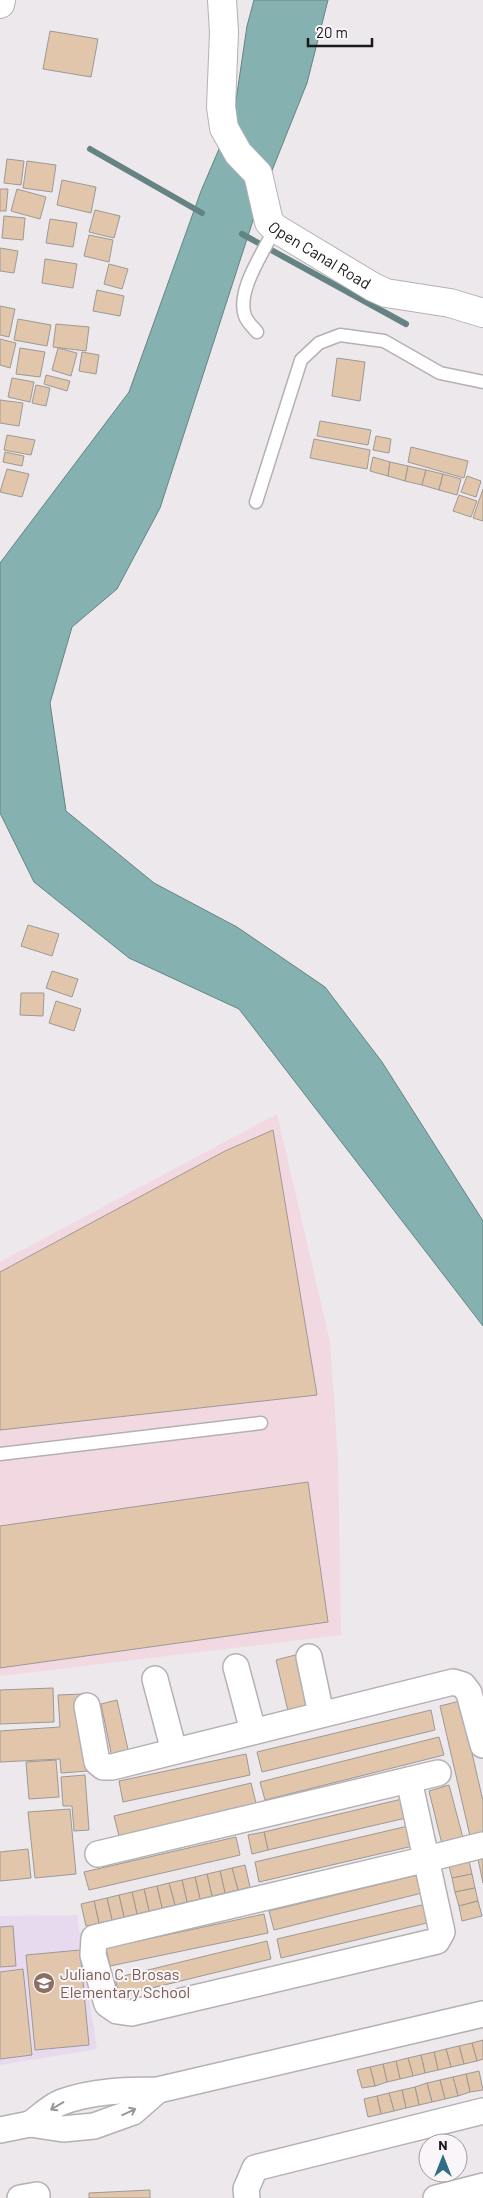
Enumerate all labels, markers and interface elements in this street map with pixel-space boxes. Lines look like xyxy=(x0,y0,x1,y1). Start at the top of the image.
scale bar xyxy=(308,15,372,47)
text: 20 m xyxy=(316,23,348,41)
street label: Open Canal Road xyxy=(265,217,375,293)
place label: Juliano C. Brosas Elementary School xyxy=(60,1964,190,2001)
school or university icon: Juliano C. Brosas Elementary School xyxy=(32,1971,56,1995)
one-way arrow xyxy=(50,2101,64,2111)
one-way arrow xyxy=(121,2107,136,2117)
north arrow xyxy=(418,2133,468,2183)
text: N xyxy=(438,2136,448,2153)

